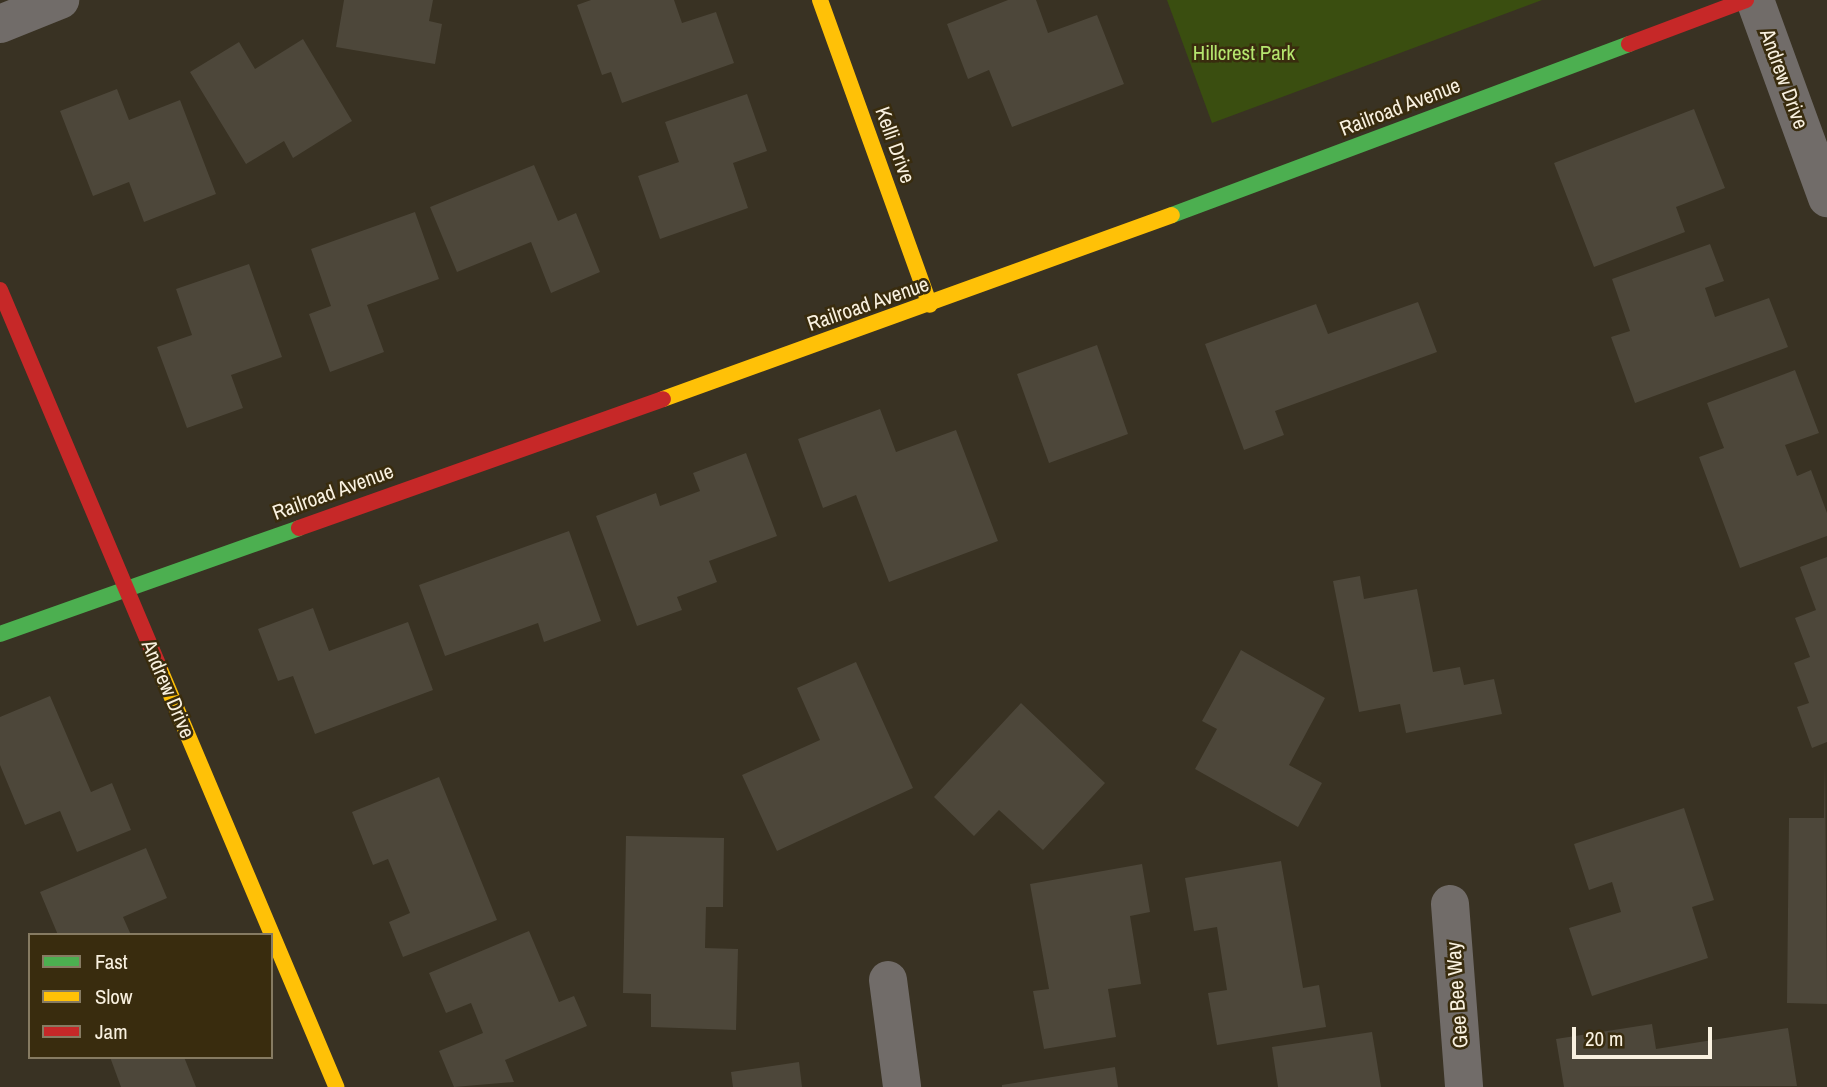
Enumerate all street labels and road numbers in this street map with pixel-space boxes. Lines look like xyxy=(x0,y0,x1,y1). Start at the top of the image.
street label: Andrew Drive xyxy=(1754,26,1814,132)
street label: Railroad Avenue xyxy=(1336,72,1464,142)
street label: Kelli Drive xyxy=(870,103,920,187)
street label: Railroad Avenue xyxy=(803,271,933,337)
street label: Railroad Avenue xyxy=(269,458,397,526)
street label: Andrew Drive xyxy=(136,636,200,742)
street label: Gee Bee Way xyxy=(1441,941,1473,1049)

